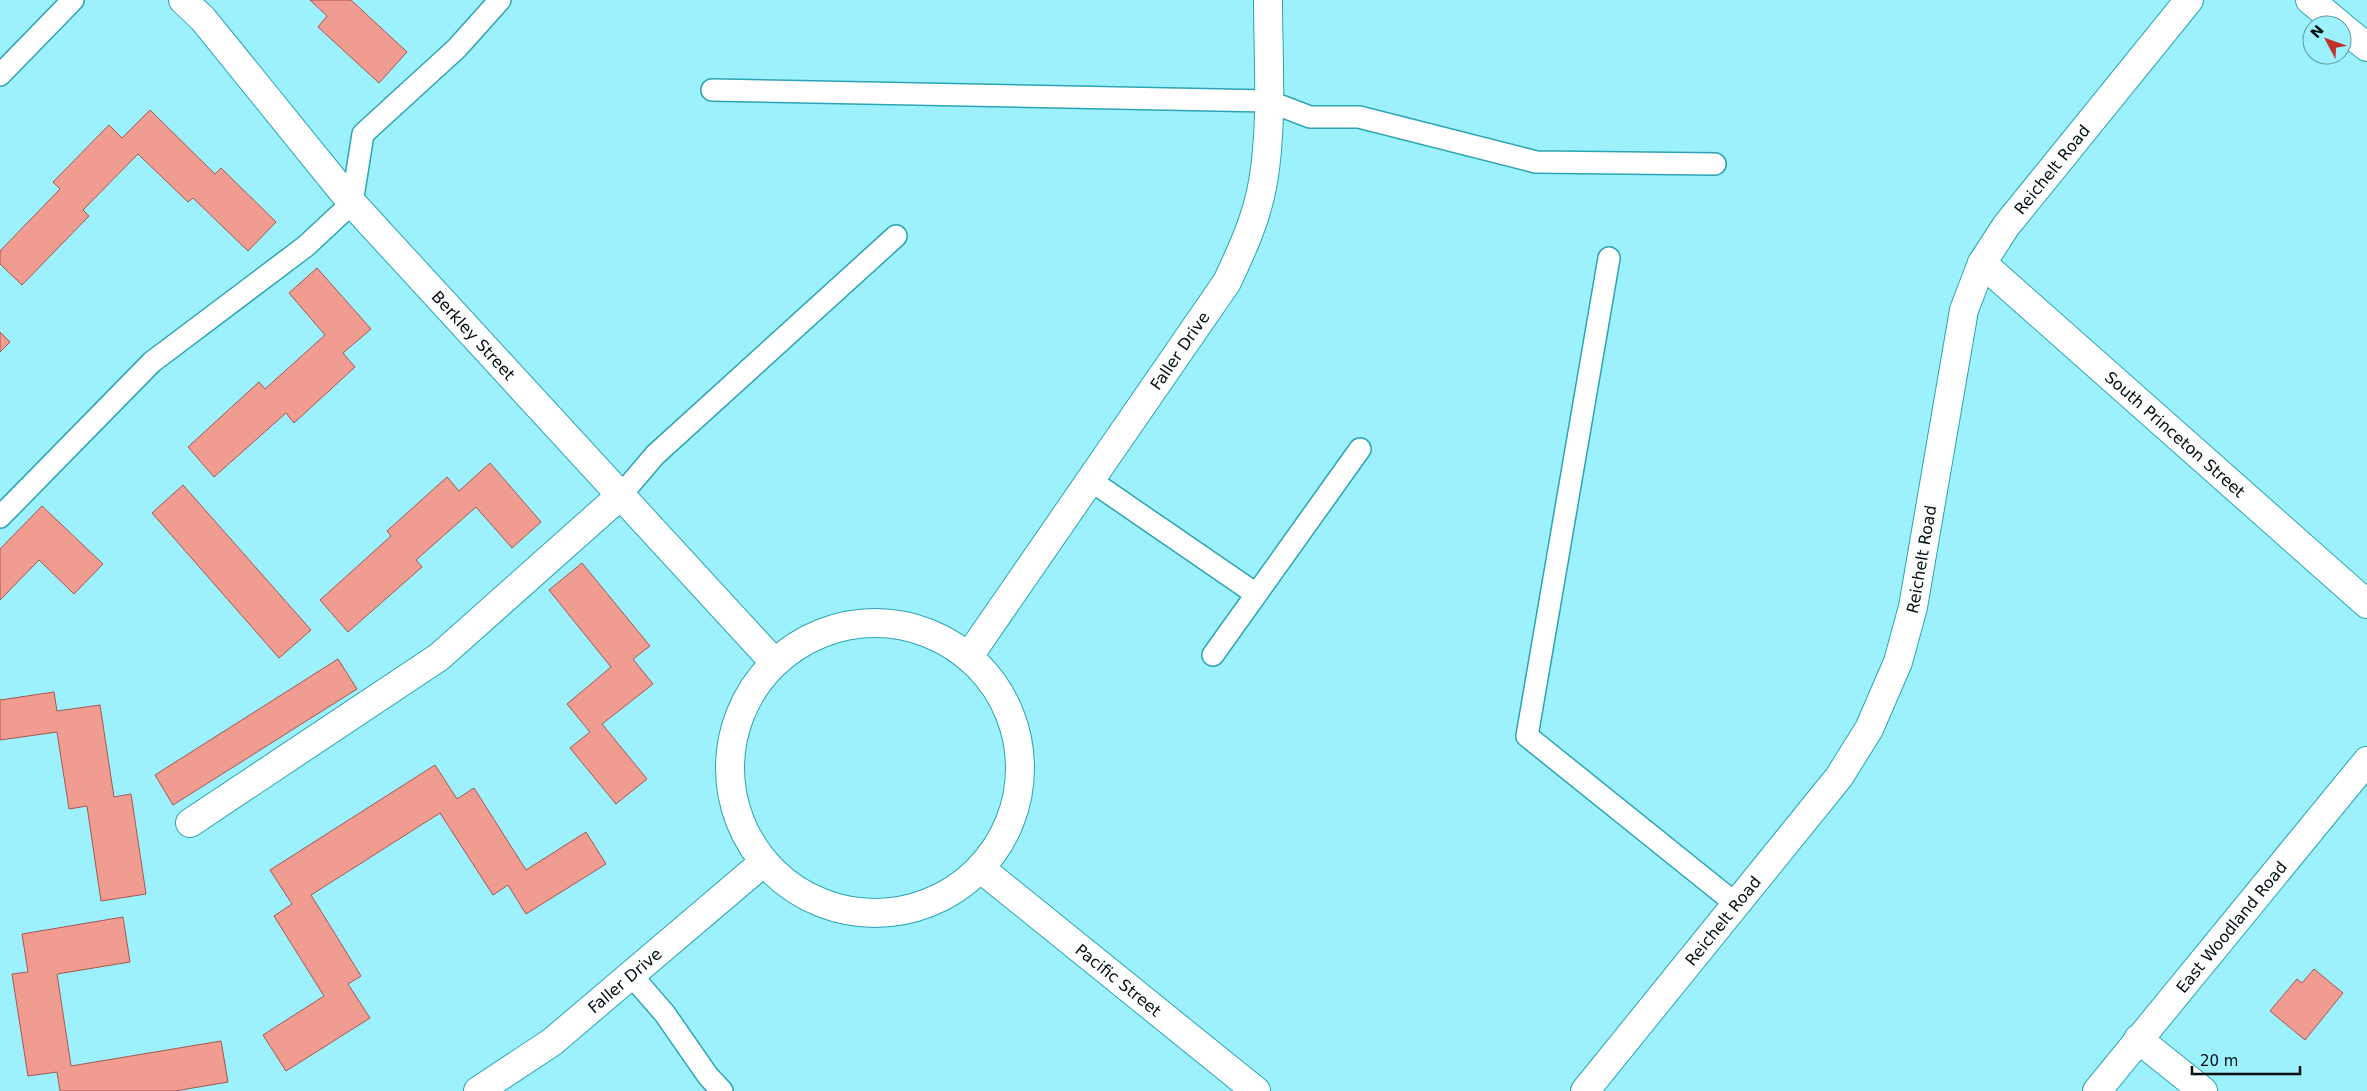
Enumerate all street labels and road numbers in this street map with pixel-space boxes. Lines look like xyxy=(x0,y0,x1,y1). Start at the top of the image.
street label: Reichelt Road xyxy=(2010,121,2094,218)
street label: Berkley Street xyxy=(428,287,519,384)
street label: Faller Drive xyxy=(1146,308,1213,393)
street label: South Princeton Street xyxy=(2101,367,2249,501)
street label: Reichelt Road xyxy=(1902,504,1940,616)
street label: East Woodland Road xyxy=(2172,857,2291,996)
street label: Reichelt Road xyxy=(1681,872,1765,969)
street label: Pacific Street xyxy=(1072,940,1165,1020)
street label: Faller Drive xyxy=(584,944,665,1017)

